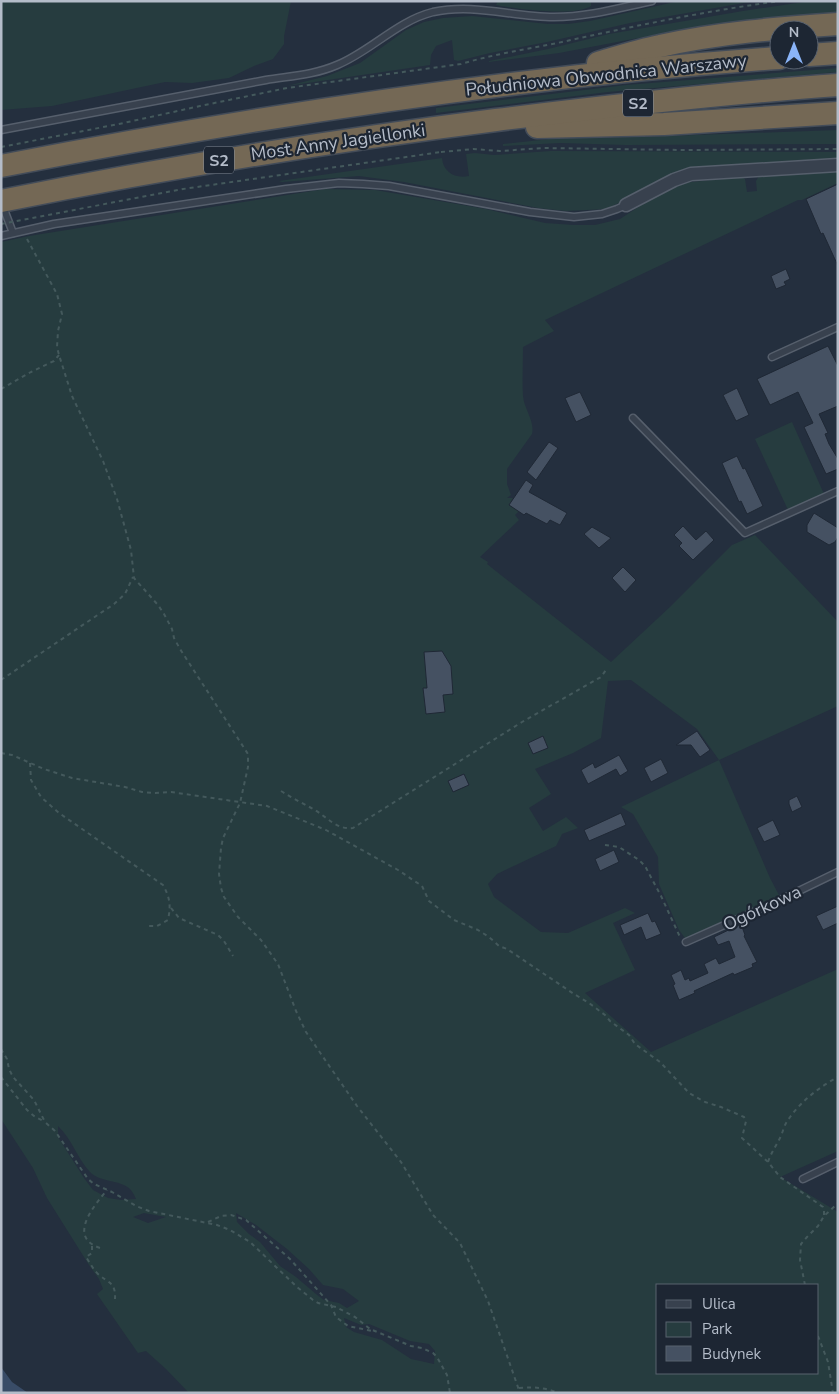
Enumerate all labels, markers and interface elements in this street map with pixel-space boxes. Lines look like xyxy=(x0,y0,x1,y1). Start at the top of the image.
north arrow xyxy=(769,20,819,70)
text: N xyxy=(789,23,799,42)
street label: Południowa Obwodnica Warszawy xyxy=(464,48,748,102)
road number: S2 xyxy=(623,90,653,116)
street label: Most Anny Jagiellonki xyxy=(249,118,427,166)
road number: S2 xyxy=(204,146,234,174)
street label: Ogórkowa xyxy=(719,879,805,937)
legend xyxy=(656,1284,819,1374)
text: Ulica xyxy=(702,1294,736,1314)
text: Park xyxy=(702,1319,732,1339)
text: Budynek xyxy=(702,1344,762,1364)

